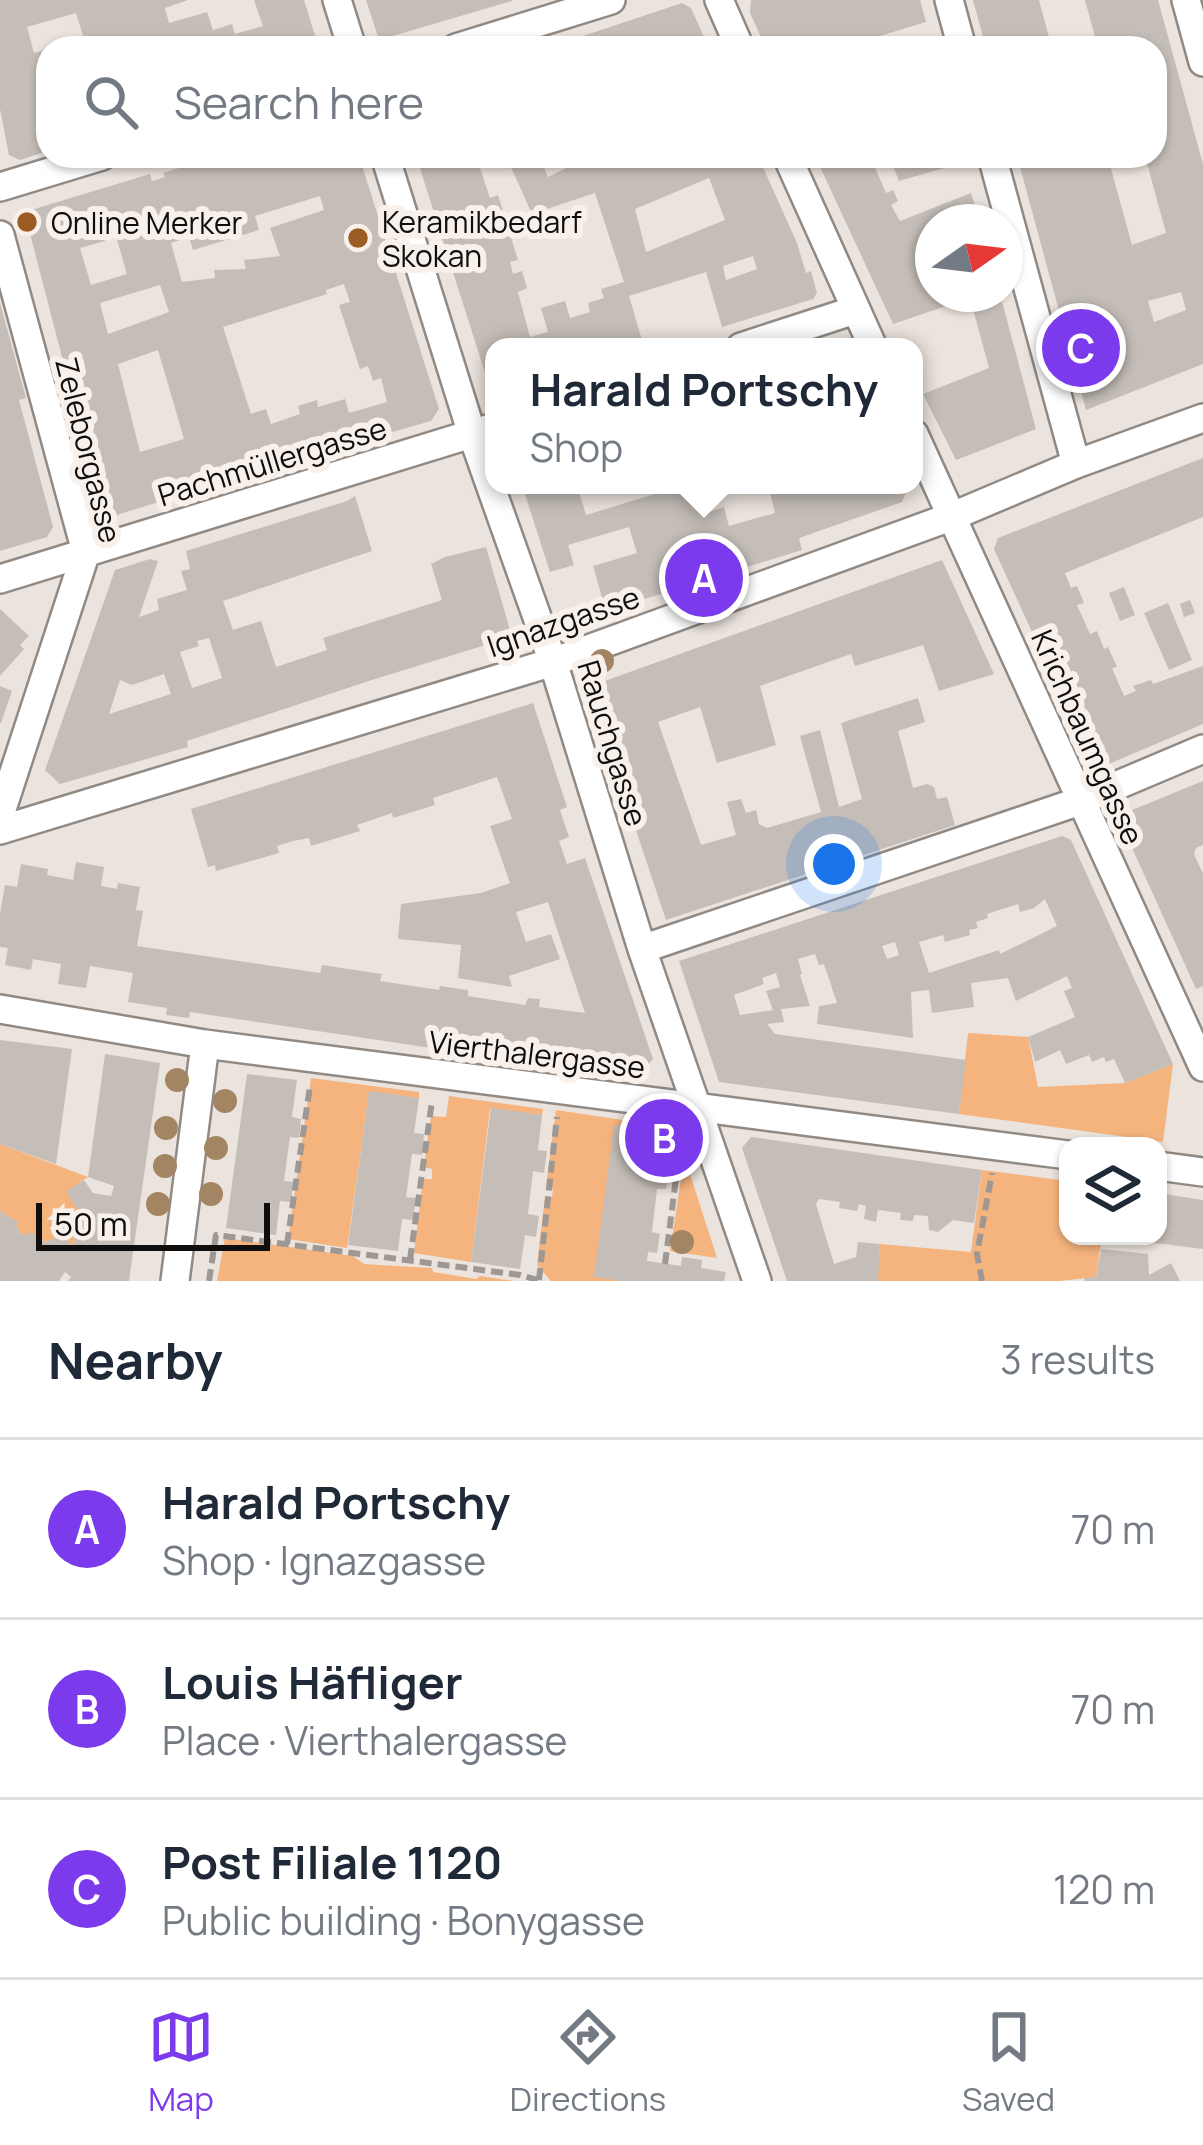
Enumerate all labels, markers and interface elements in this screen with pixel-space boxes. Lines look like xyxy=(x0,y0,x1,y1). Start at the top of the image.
search box xyxy=(36,36,1167,168)
icon: search xyxy=(78,69,144,135)
text: Search here xyxy=(174,71,424,133)
place label: Keramikbedarf Skokan xyxy=(382,201,582,276)
place label: Online Merker xyxy=(51,202,242,243)
north arrow xyxy=(915,204,1023,312)
marker: Online Merker xyxy=(14,209,40,235)
marker: Keramikbedarf Skokan xyxy=(345,225,371,251)
pin: C xyxy=(1042,303,1120,393)
popup xyxy=(485,338,923,494)
street label: Zeleborgasse xyxy=(46,353,132,547)
text: Harald Portschy xyxy=(530,358,878,420)
street label: Pachmüllergasse xyxy=(153,407,391,515)
text: Shop xyxy=(530,420,623,474)
pin: A xyxy=(665,533,743,623)
street label: Ignazgasse xyxy=(481,576,645,666)
street label: Krichbaumgasse xyxy=(1022,623,1154,851)
street label: Rauchgasse xyxy=(568,655,658,831)
your location xyxy=(804,834,864,894)
street label: Vierthalergasse xyxy=(427,1020,647,1088)
pin: B xyxy=(625,1093,703,1183)
map controls xyxy=(1059,1137,1167,1245)
button: layers xyxy=(1059,1137,1167,1245)
scale bar xyxy=(36,1197,270,1250)
text: 50 m xyxy=(54,1201,128,1246)
text: Nearby xyxy=(48,1325,223,1394)
text: 3 results xyxy=(1000,1332,1155,1386)
text: Harald Portschy xyxy=(162,1471,510,1533)
text: A xyxy=(74,1502,100,1556)
text: 70 m xyxy=(1071,1502,1155,1556)
text: Shop · Ignazgasse xyxy=(162,1533,486,1587)
text: Louis Häfliger xyxy=(162,1651,463,1713)
text: B xyxy=(75,1682,99,1736)
text: 70 m xyxy=(1071,1682,1155,1736)
text: Place · Vierthalergasse xyxy=(162,1713,567,1767)
text: Post Filiale 1120 xyxy=(162,1831,502,1893)
text: C xyxy=(73,1862,101,1916)
text: 120 m xyxy=(1053,1862,1155,1916)
text: Public building · Bonygasse xyxy=(162,1893,645,1947)
tab: Map xyxy=(148,2004,214,2121)
tab: Directions xyxy=(510,2004,666,2121)
tab: Saved xyxy=(962,2004,1055,2121)

